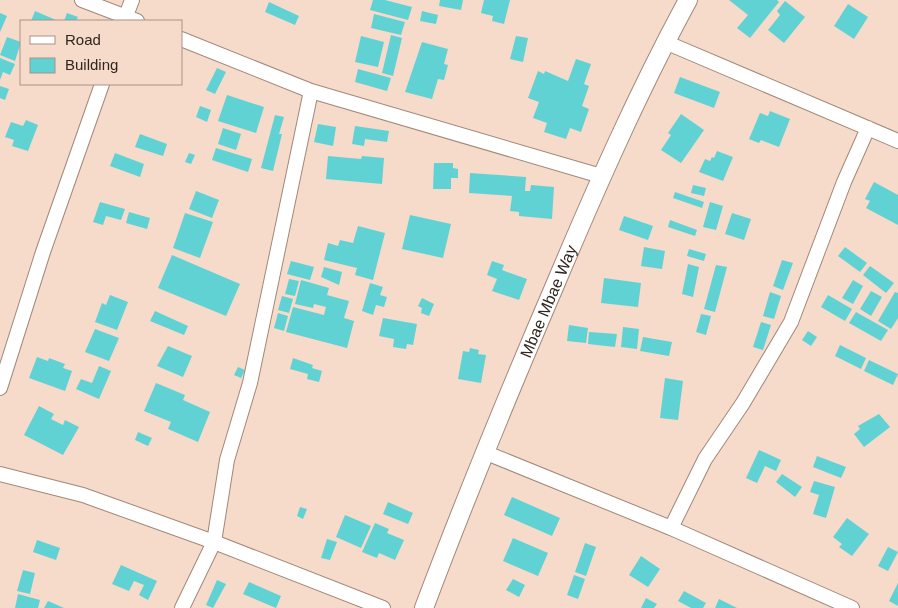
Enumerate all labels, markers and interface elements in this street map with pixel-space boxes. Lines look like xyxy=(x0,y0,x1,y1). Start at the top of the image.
legend xyxy=(20,20,182,85)
text: Road xyxy=(65,31,101,48)
text: Building xyxy=(65,56,118,73)
street label: Mbae Mbae Way xyxy=(517,243,580,360)

